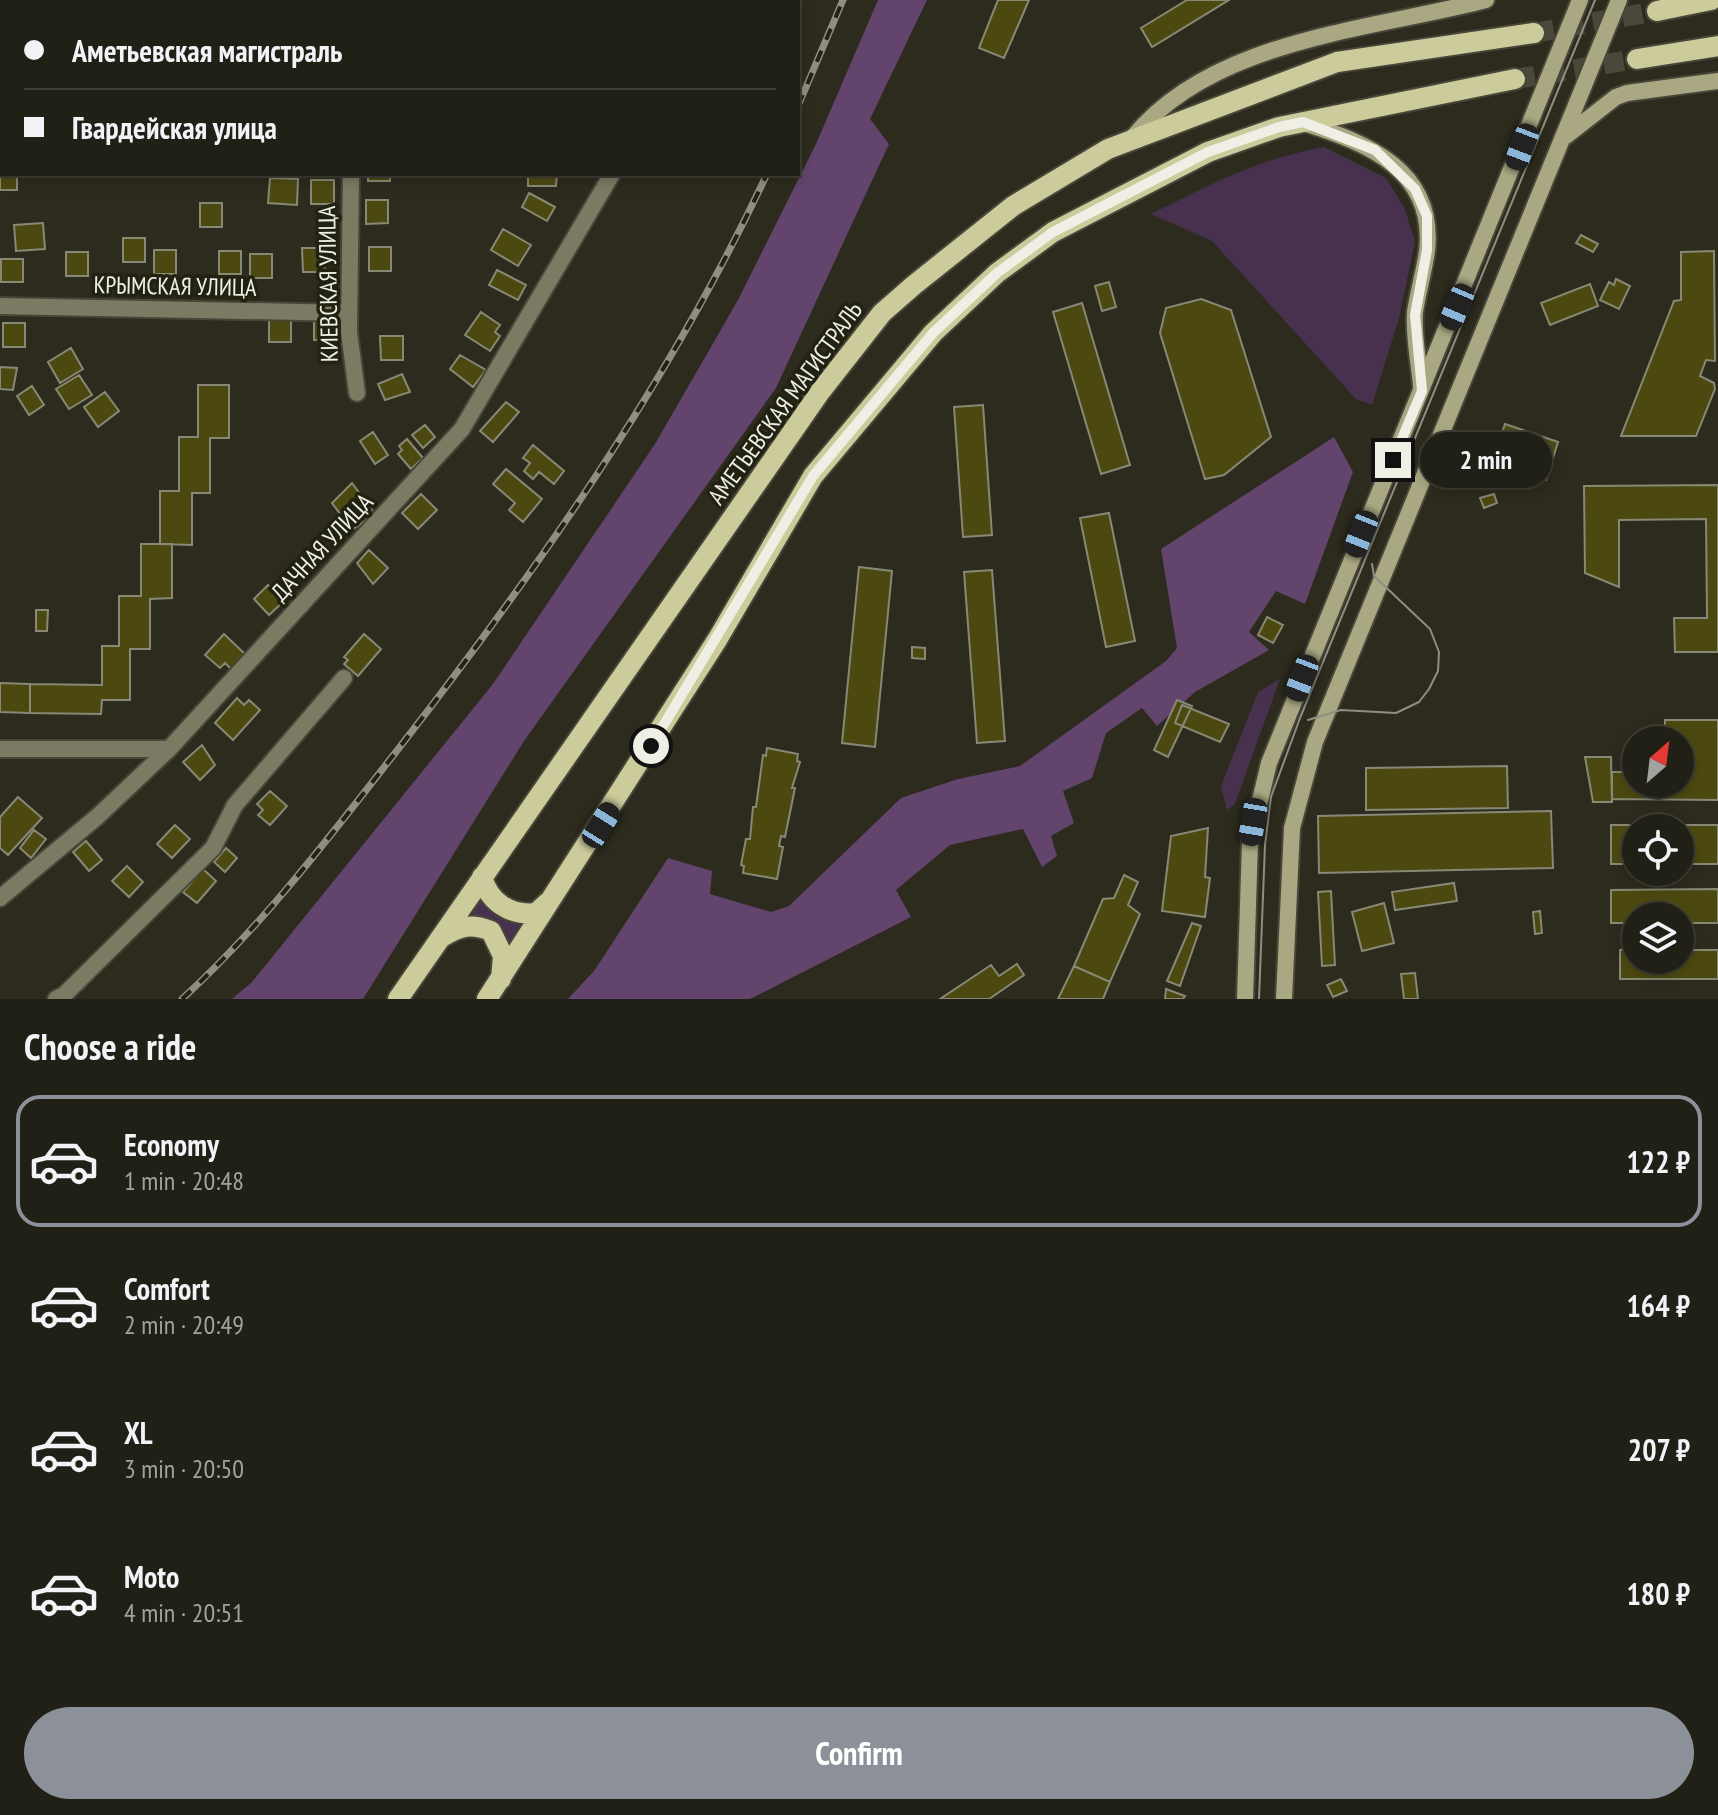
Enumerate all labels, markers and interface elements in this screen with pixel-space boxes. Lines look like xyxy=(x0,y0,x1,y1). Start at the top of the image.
text: Аметьевская магистраль xyxy=(72,31,342,70)
text: Гвардейская улица xyxy=(72,108,277,147)
car xyxy=(1502,120,1542,174)
street label: КИЕВСКАЯ УЛИЦА xyxy=(311,205,345,363)
street label: КРЫМСКАЯ УЛИЦА xyxy=(93,269,257,303)
car xyxy=(1437,280,1477,334)
street label: АМЕТЬЕВСКАЯ МАГИСТРАЛЬ xyxy=(701,295,869,511)
callout: 2 min xyxy=(1421,432,1553,488)
route end xyxy=(1375,442,1411,478)
text: 2 min xyxy=(1460,443,1512,476)
street label: ДАЧНАЯ УЛИЦА xyxy=(264,486,380,607)
car xyxy=(1341,507,1381,561)
car xyxy=(1282,651,1322,705)
north arrow xyxy=(1622,726,1694,798)
map controls xyxy=(1622,726,1694,974)
route start xyxy=(633,728,669,764)
car xyxy=(1237,796,1269,848)
car xyxy=(578,798,624,852)
button: locate xyxy=(1622,814,1694,886)
button: layers xyxy=(1622,902,1694,974)
text: Choose a ride xyxy=(24,1023,196,1070)
icon: car xyxy=(28,1125,100,1197)
text: Economy xyxy=(124,1125,219,1164)
text: 122 ₽ xyxy=(1626,1142,1690,1181)
text: 1 min · 20:48 xyxy=(124,1164,244,1197)
icon: car xyxy=(28,1269,100,1341)
text: Comfort xyxy=(124,1269,210,1308)
text: 164 ₽ xyxy=(1626,1286,1690,1325)
text: 2 min · 20:49 xyxy=(124,1308,244,1341)
icon: car xyxy=(28,1413,100,1485)
text: XL xyxy=(124,1413,153,1452)
text: 207 ₽ xyxy=(1628,1430,1690,1469)
text: 3 min · 20:50 xyxy=(124,1452,244,1485)
icon: car xyxy=(28,1557,100,1629)
text: Moto xyxy=(124,1557,179,1596)
text: 180 ₽ xyxy=(1626,1574,1690,1613)
text: 4 min · 20:51 xyxy=(124,1596,244,1629)
button: Confirm xyxy=(24,1707,1694,1799)

